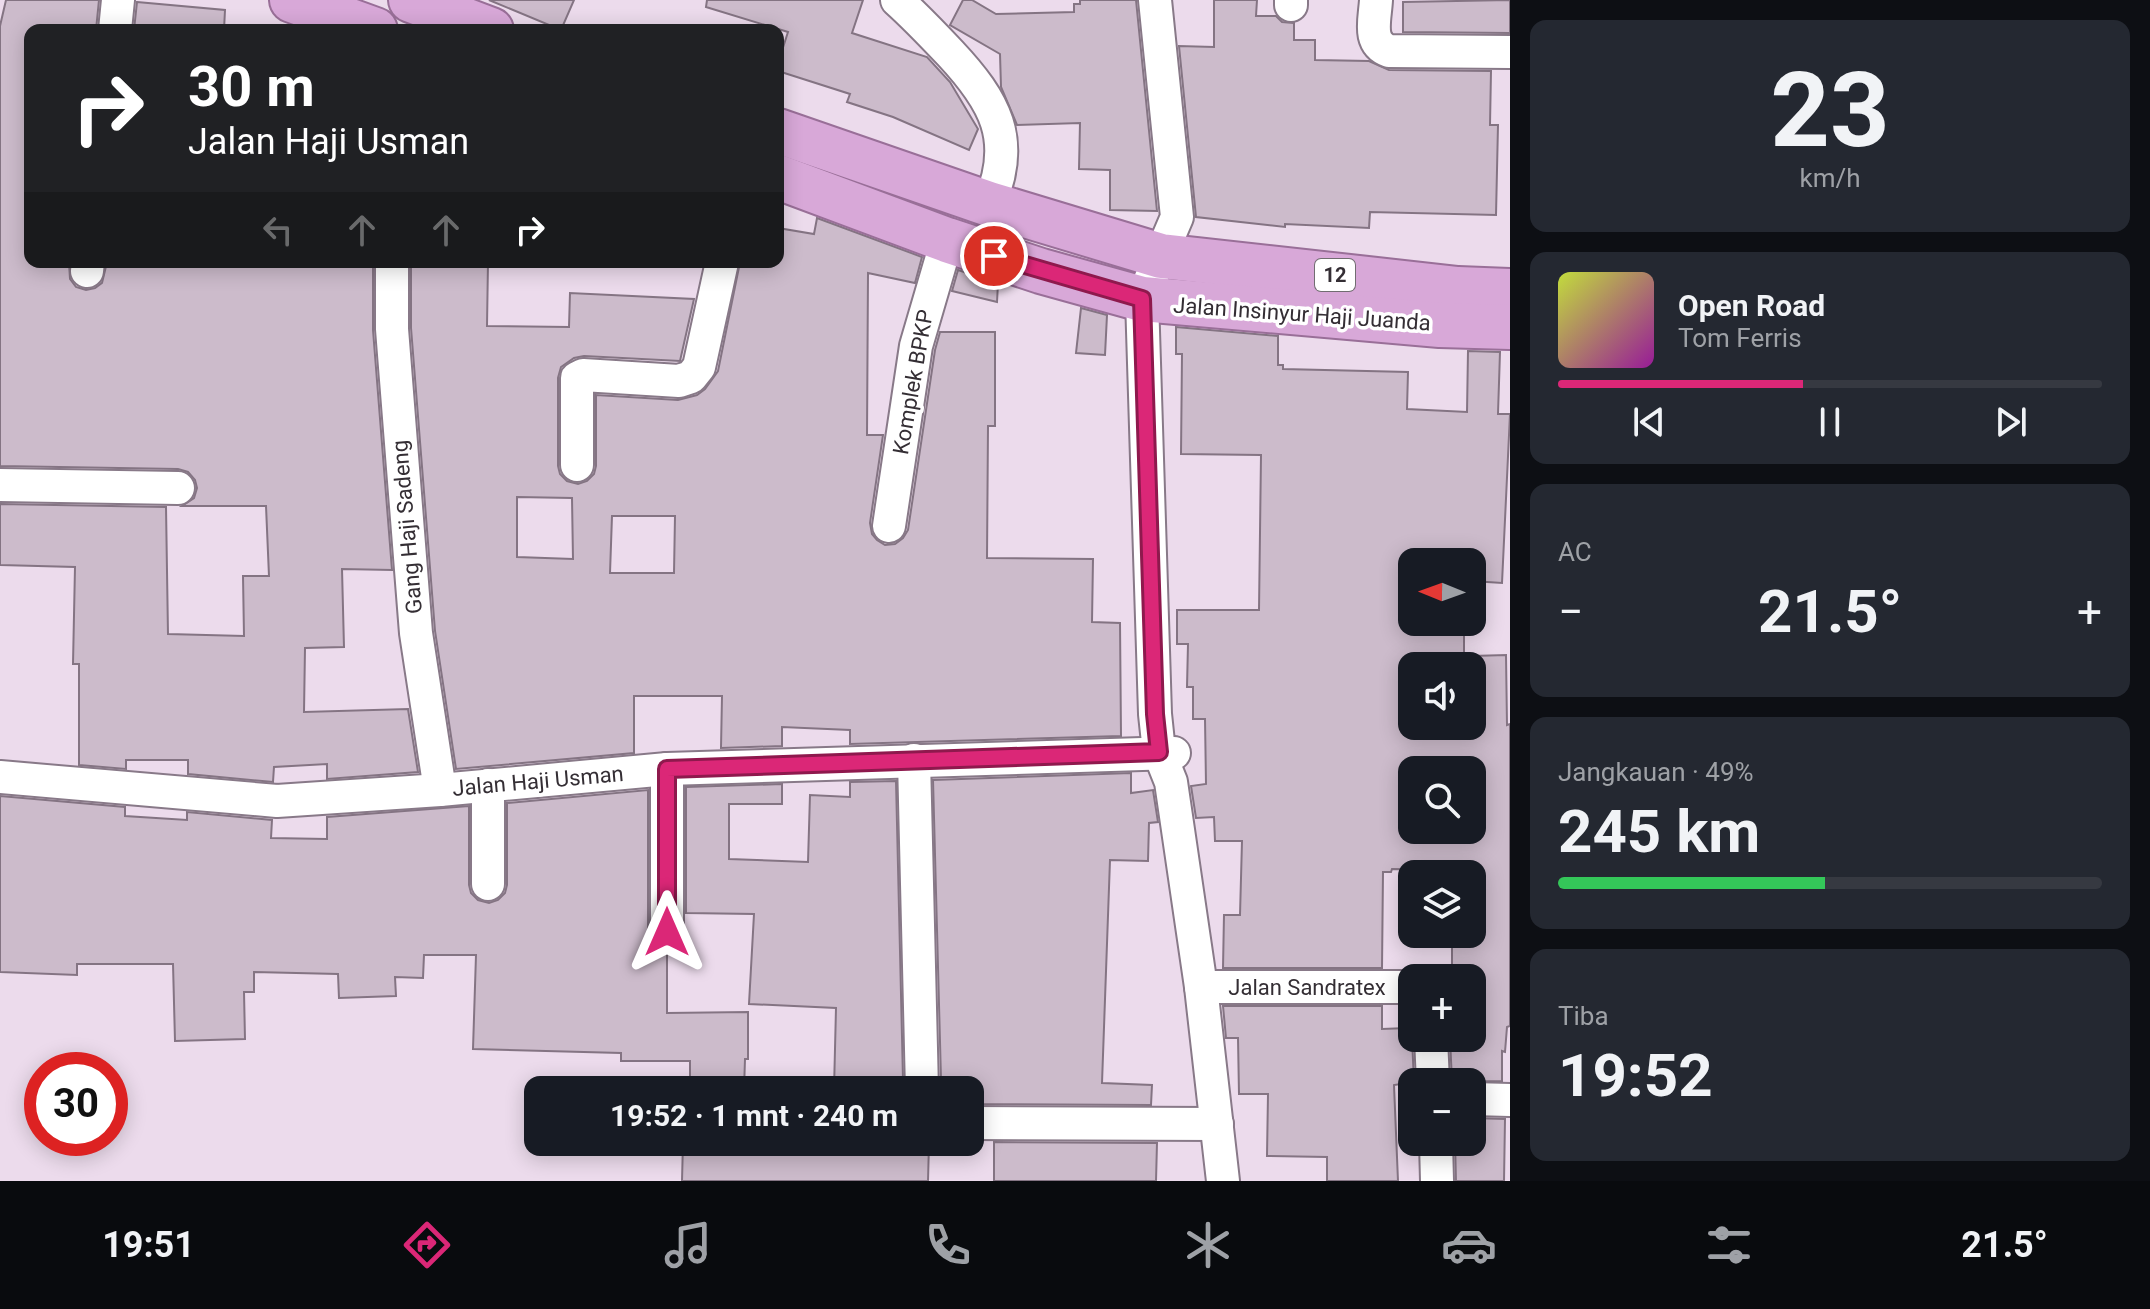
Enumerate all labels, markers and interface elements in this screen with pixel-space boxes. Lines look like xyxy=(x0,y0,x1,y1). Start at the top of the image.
text: 23 xyxy=(1770,50,1890,171)
text: 30 m xyxy=(188,54,315,120)
icon: right xyxy=(56,56,160,160)
text: Jalan Haji Usman xyxy=(188,121,469,163)
text: km/h xyxy=(1799,163,1861,193)
icon: left xyxy=(256,208,300,252)
icon: ahead xyxy=(340,208,384,252)
icon: ahead xyxy=(424,208,468,252)
icon: right xyxy=(508,208,552,252)
pin xyxy=(960,222,1028,290)
icon: arrive xyxy=(972,234,1016,278)
road number: 12 xyxy=(1315,259,1355,291)
text: Open Road xyxy=(1678,288,1825,323)
street label: Jalan Insinyur Haji Juanda xyxy=(1172,293,1432,335)
street label: Komplek BPKP xyxy=(888,308,938,456)
text: Tom Ferris xyxy=(1678,323,1802,353)
icon: previous xyxy=(1627,400,1671,444)
icon: pause xyxy=(1808,400,1852,444)
icon: next xyxy=(1989,400,2033,444)
street label: Gang Haji Sadeng xyxy=(387,439,427,615)
text: AC xyxy=(1558,537,1592,567)
north arrow xyxy=(1398,548,1486,636)
map controls xyxy=(1398,548,1486,1156)
text: 21.5° xyxy=(1758,576,1902,647)
text: − xyxy=(1558,586,1583,638)
text: + xyxy=(2077,586,2102,638)
button: sound xyxy=(1398,652,1486,740)
button: search xyxy=(1398,756,1486,844)
text: Jangkauan · 49% xyxy=(1558,757,1754,787)
street label: Jalan Haji Usman xyxy=(451,761,625,801)
text: 245 km xyxy=(1558,796,1760,867)
button: layers xyxy=(1398,860,1486,948)
position arrow xyxy=(625,890,709,974)
button: + xyxy=(1398,964,1486,1052)
street label: Jalan Sandratex xyxy=(1228,975,1386,1000)
text: Tiba xyxy=(1558,1001,1609,1031)
text: 19:52 xyxy=(1558,1040,1713,1111)
speed limit sign: 30 xyxy=(24,1052,128,1156)
button: − xyxy=(1398,1068,1486,1156)
text: 19:52 · 1 mnt · 240 m xyxy=(610,1098,898,1133)
icon: directions xyxy=(399,1217,455,1273)
icon: music xyxy=(660,1217,716,1273)
icon: phone xyxy=(920,1217,976,1273)
icon: climate xyxy=(1180,1217,1236,1273)
icon: car xyxy=(1441,1217,1497,1273)
icon: filters xyxy=(1701,1217,1757,1273)
text: 19:51 xyxy=(102,1224,195,1266)
text: 21.5° xyxy=(1961,1224,2048,1266)

